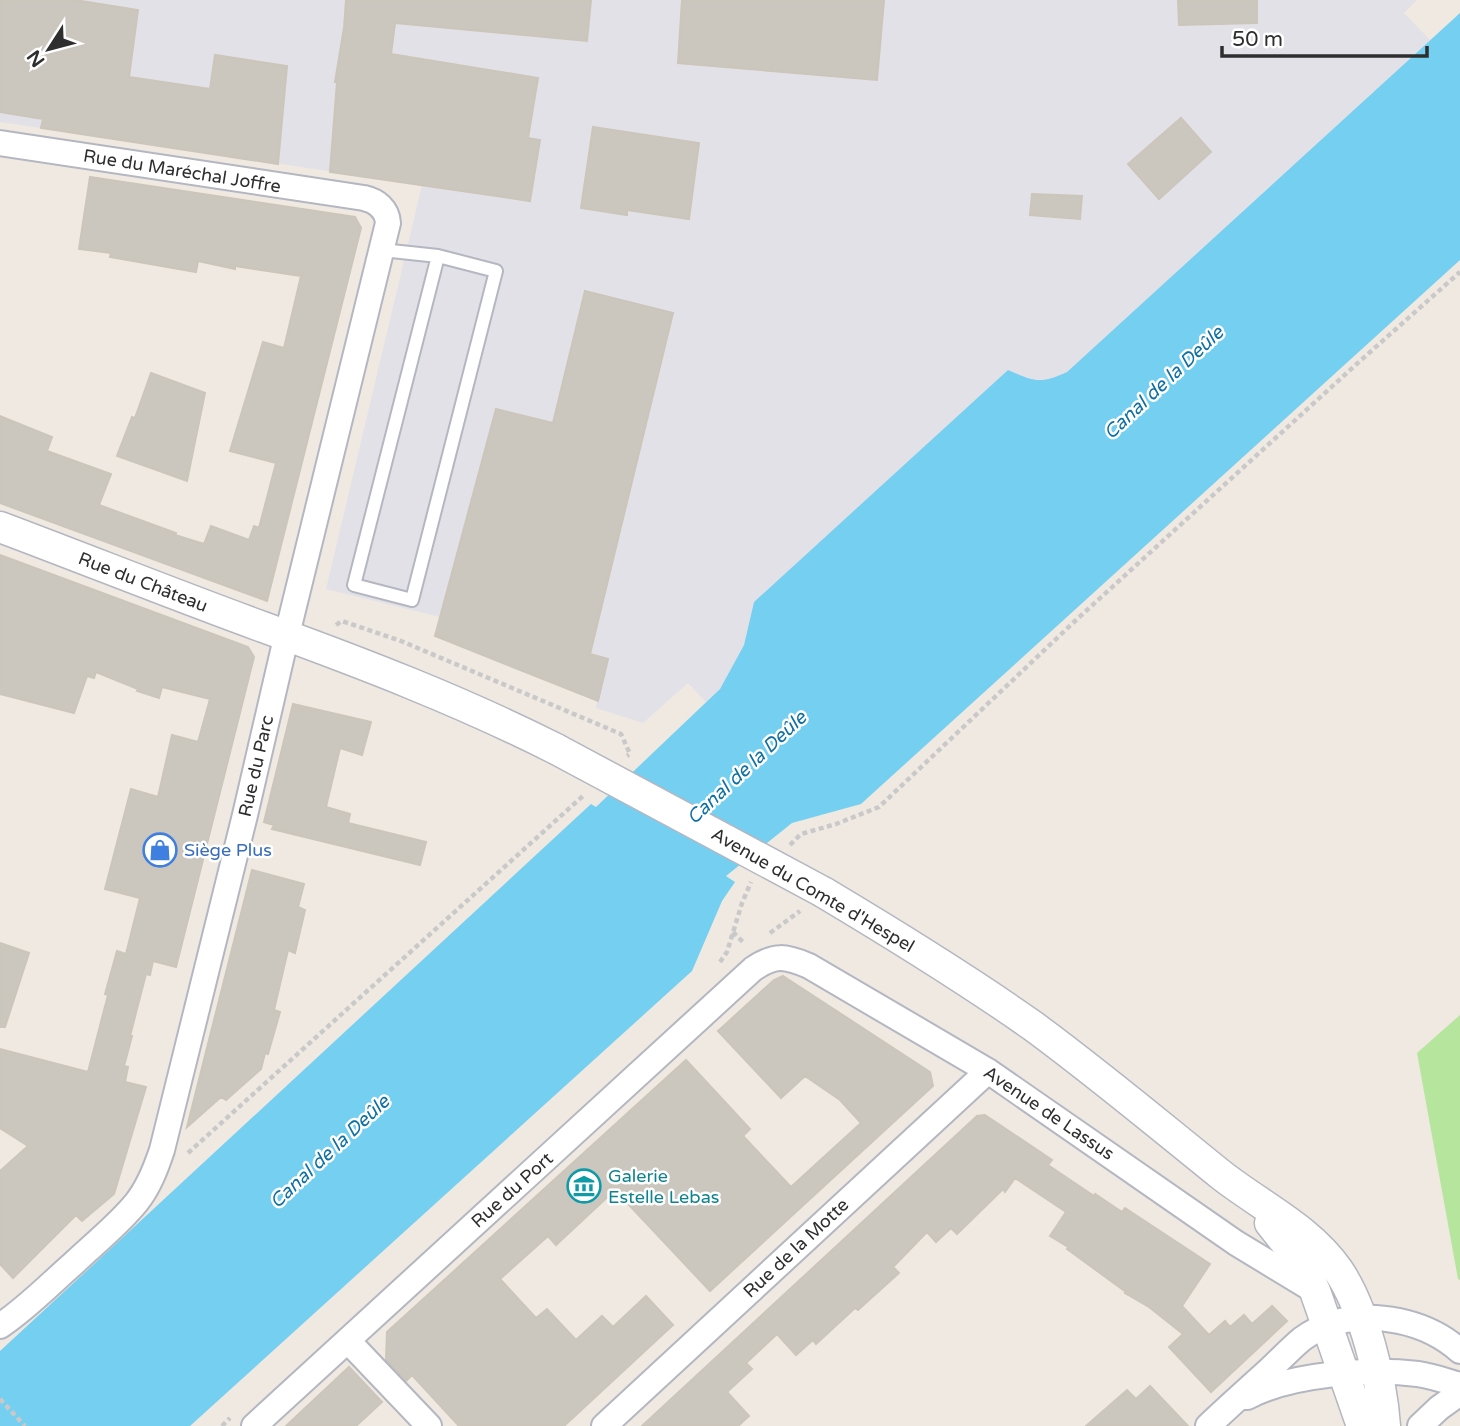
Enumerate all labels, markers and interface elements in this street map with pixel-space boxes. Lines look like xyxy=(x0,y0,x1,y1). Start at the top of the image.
north arrow xyxy=(14,14,84,84)
scale bar xyxy=(1222,14,1427,58)
text: 50 m xyxy=(1232,27,1283,52)
text: N xyxy=(23,46,49,71)
street label: Rue du Maréchal Joffre xyxy=(82,145,282,197)
water label: Canal de la Deûle xyxy=(1099,321,1229,444)
street label: Rue du Château xyxy=(75,547,211,617)
water label: Canal de la Deûle xyxy=(682,706,812,829)
street label: Rue du Parc xyxy=(234,713,278,819)
street label: Avenue du Comte d'Hespel xyxy=(708,823,918,957)
shop icon: Siège Plus xyxy=(141,831,179,869)
place label: Siège Plus xyxy=(184,839,272,861)
street label: Avenue de Lassus xyxy=(980,1061,1118,1165)
water label: Canal de la Deûle xyxy=(265,1090,395,1213)
street label: Rue du Port xyxy=(467,1148,557,1232)
place label: Galerie Estelle Lebas xyxy=(608,1165,719,1208)
museum icon: Galerie Estelle Lebas xyxy=(565,1167,603,1205)
street label: Rue de la Motte xyxy=(739,1194,853,1302)

